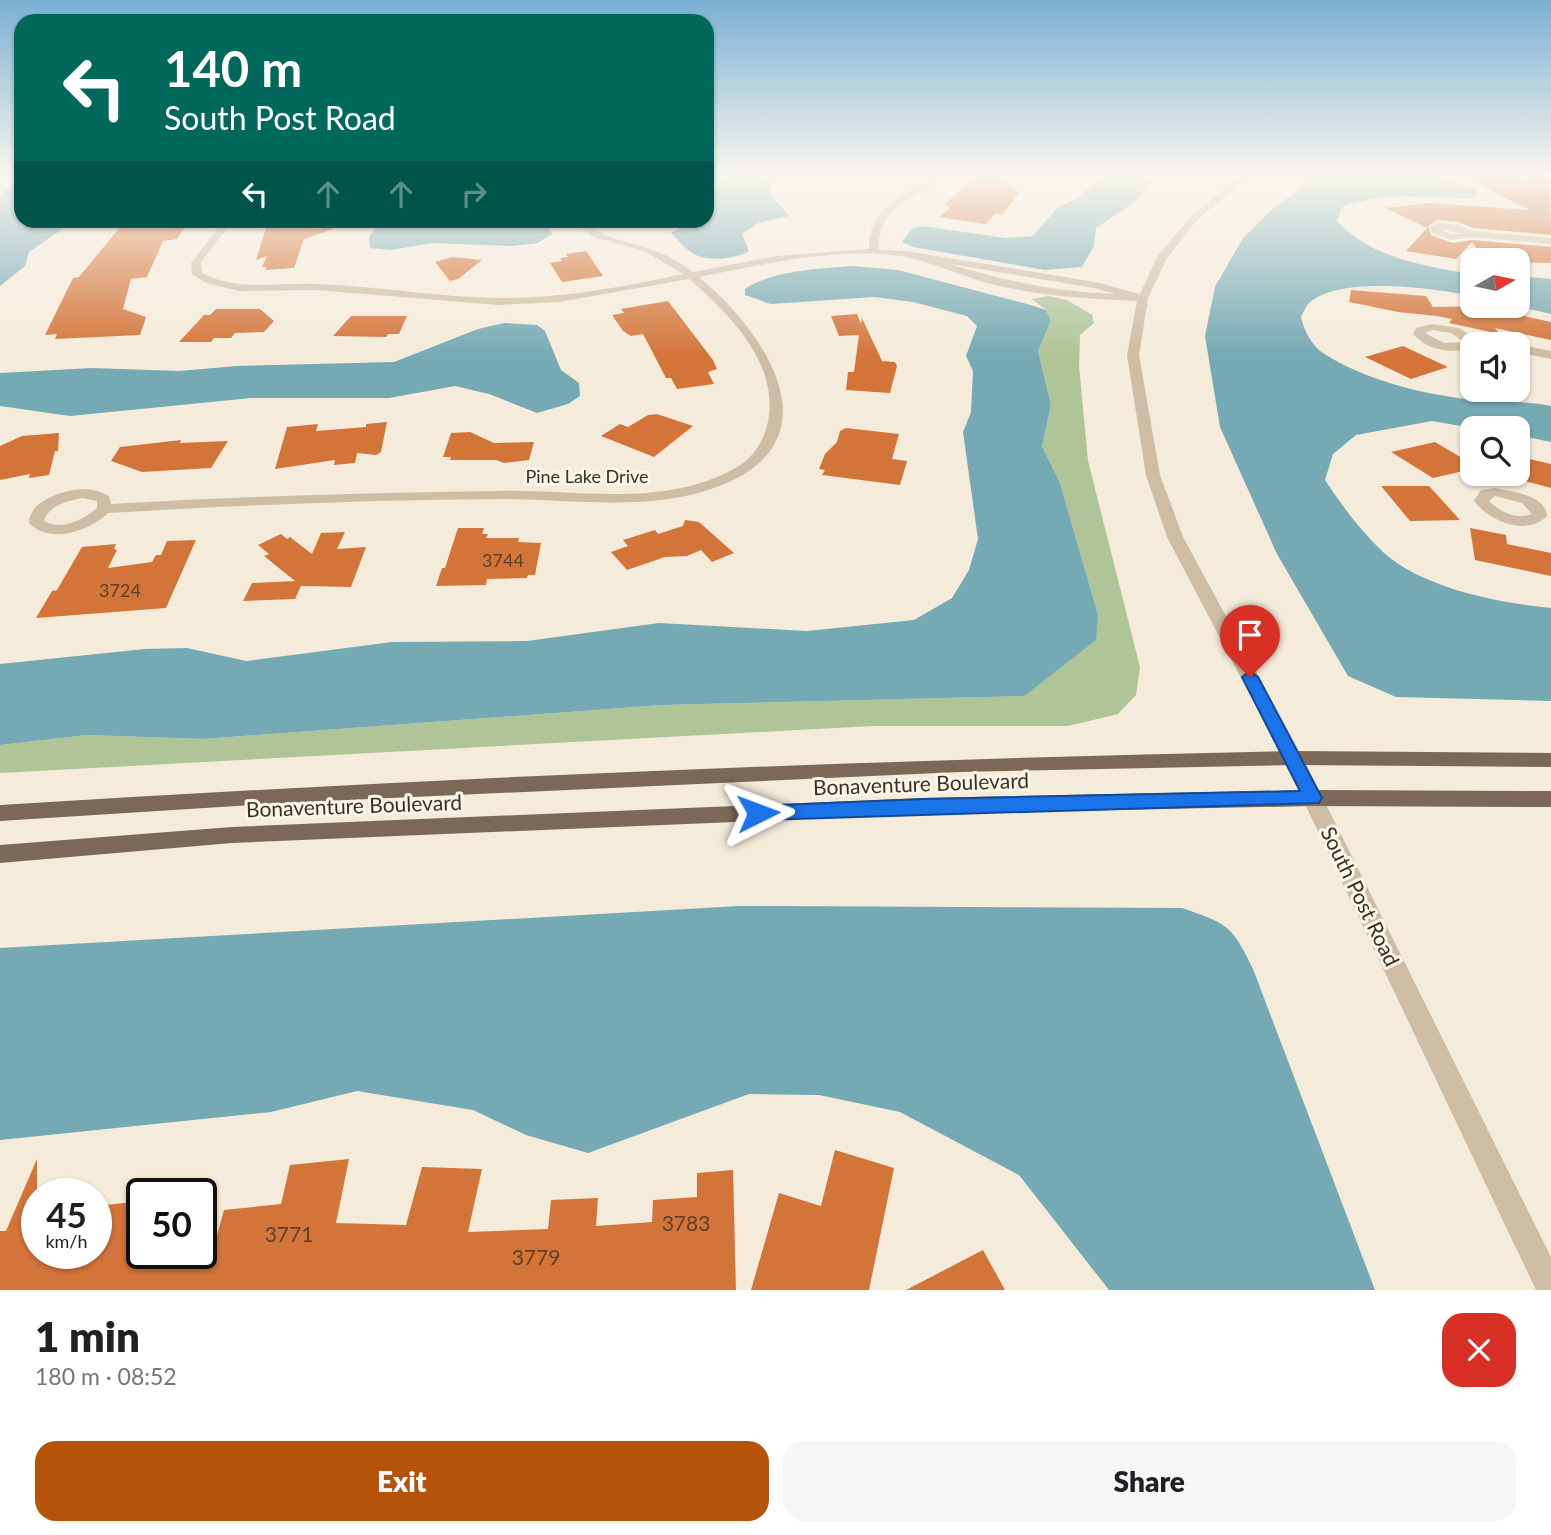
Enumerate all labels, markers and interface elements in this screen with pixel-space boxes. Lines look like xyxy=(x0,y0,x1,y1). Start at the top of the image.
text: 140 m xyxy=(164,39,302,97)
icon: left xyxy=(49,42,140,133)
text: South Post Road xyxy=(164,98,396,137)
icon: left xyxy=(236,175,274,213)
icon: ahead xyxy=(309,175,347,213)
icon: ahead xyxy=(382,175,420,213)
icon: right xyxy=(455,175,493,213)
north arrow xyxy=(1460,248,1530,318)
map controls xyxy=(1460,248,1530,486)
button: sound xyxy=(1460,332,1530,402)
button: search xyxy=(1460,416,1530,486)
street label: Pine Lake Drive xyxy=(525,465,649,487)
house number: 3744 xyxy=(482,549,524,571)
house number: 3724 xyxy=(99,579,141,601)
pin xyxy=(1220,605,1280,677)
icon: arrive xyxy=(1231,616,1269,654)
street label: Bonaventure Boulevard xyxy=(812,767,1030,799)
position arrow xyxy=(721,776,795,850)
street label: Bonaventure Boulevard xyxy=(245,789,463,821)
street label: South Post Road xyxy=(1316,822,1406,970)
speed limit sign: 50 xyxy=(126,1178,217,1269)
text: 45 xyxy=(46,1193,87,1235)
house number: 3783 xyxy=(662,1210,710,1235)
house number: 3771 xyxy=(265,1221,313,1246)
text: km/h xyxy=(45,1230,88,1252)
house number: 3779 xyxy=(512,1244,560,1269)
text: 1 min xyxy=(35,1311,140,1361)
button: close xyxy=(1442,1313,1516,1387)
text: 180 m · 08:52 xyxy=(35,1362,177,1390)
button: Exit xyxy=(35,1441,769,1521)
button: Share xyxy=(783,1441,1516,1521)

